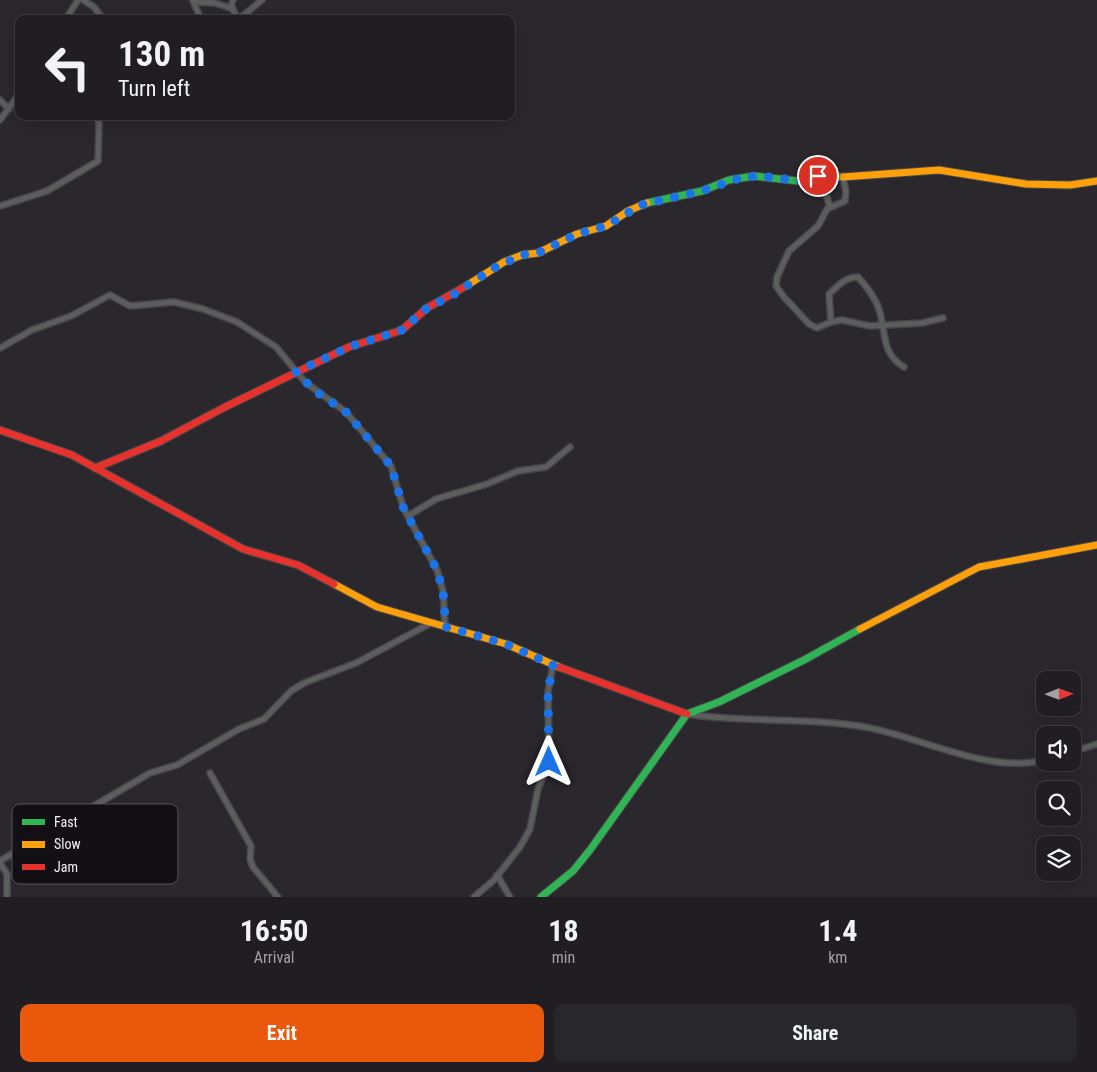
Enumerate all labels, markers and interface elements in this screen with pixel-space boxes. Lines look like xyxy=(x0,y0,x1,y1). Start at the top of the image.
text: 130 m xyxy=(118,34,205,75)
icon: left xyxy=(35,35,100,100)
text: Turn left xyxy=(118,76,190,101)
pin xyxy=(797,155,839,197)
icon: arrive xyxy=(804,162,832,190)
north arrow xyxy=(1036,671,1081,716)
map controls xyxy=(1036,671,1081,881)
button: sound xyxy=(1036,726,1081,771)
position arrow xyxy=(522,735,574,787)
button: search xyxy=(1036,781,1081,826)
legend xyxy=(12,804,178,884)
text: Fast xyxy=(54,814,78,830)
text: Slow xyxy=(54,836,81,852)
button: layers xyxy=(1036,836,1081,881)
text: Jam xyxy=(54,859,78,875)
text: 16:50 xyxy=(240,913,309,948)
text: 18 xyxy=(548,913,579,948)
text: 1.4 xyxy=(818,913,857,948)
text: Arrival xyxy=(254,948,294,967)
text: min xyxy=(552,948,575,967)
text: km xyxy=(828,948,847,967)
button: Exit xyxy=(20,1004,544,1062)
button: Share xyxy=(554,1004,1077,1062)

